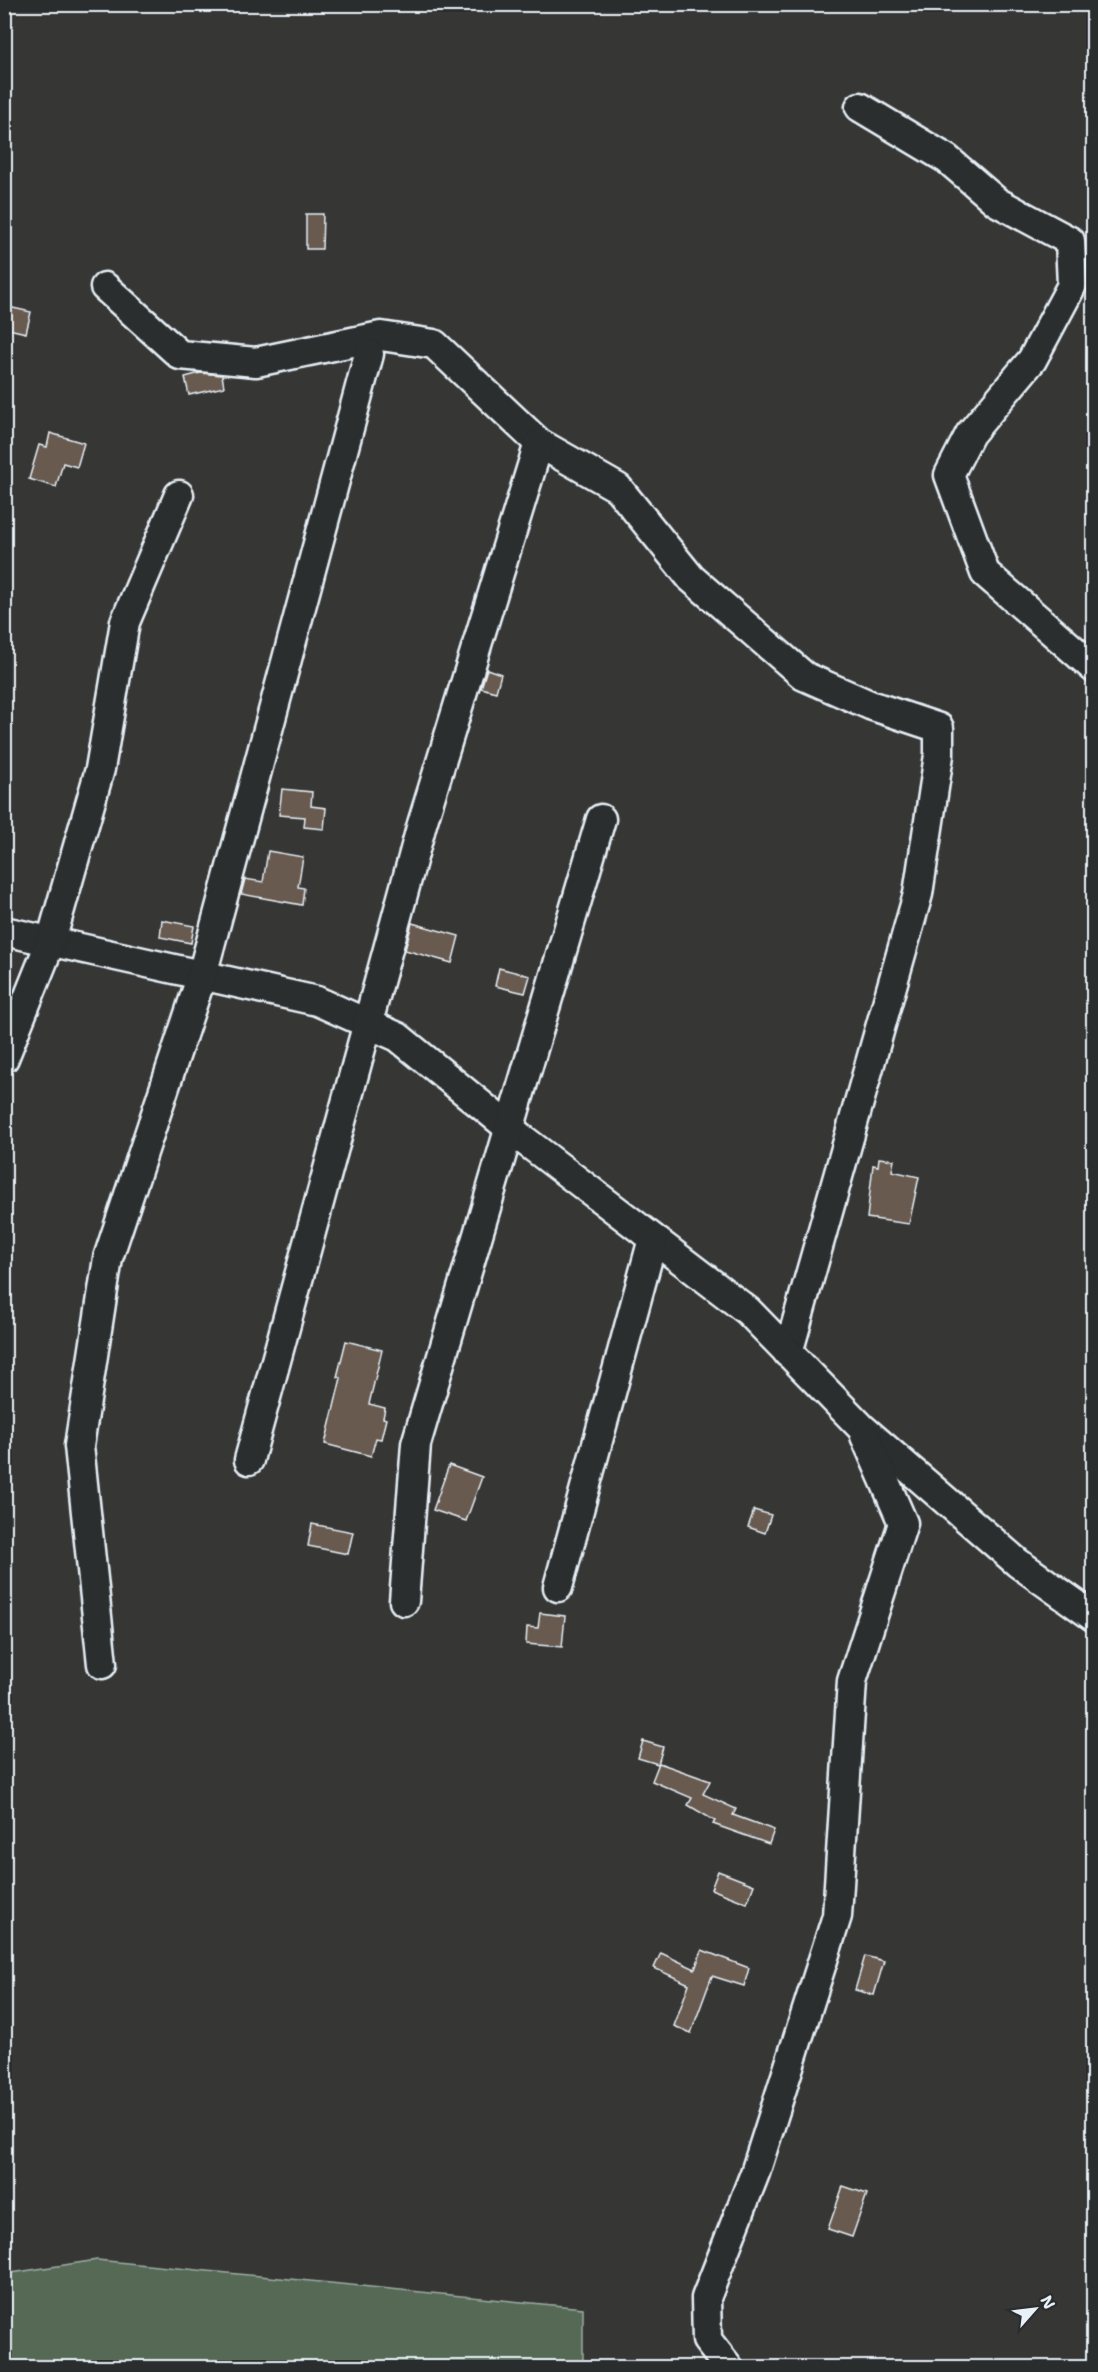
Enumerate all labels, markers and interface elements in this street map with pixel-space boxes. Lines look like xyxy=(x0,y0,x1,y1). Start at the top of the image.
north arrow xyxy=(1005,2279,1065,2339)
text: N xyxy=(1036,2292,1060,2313)

